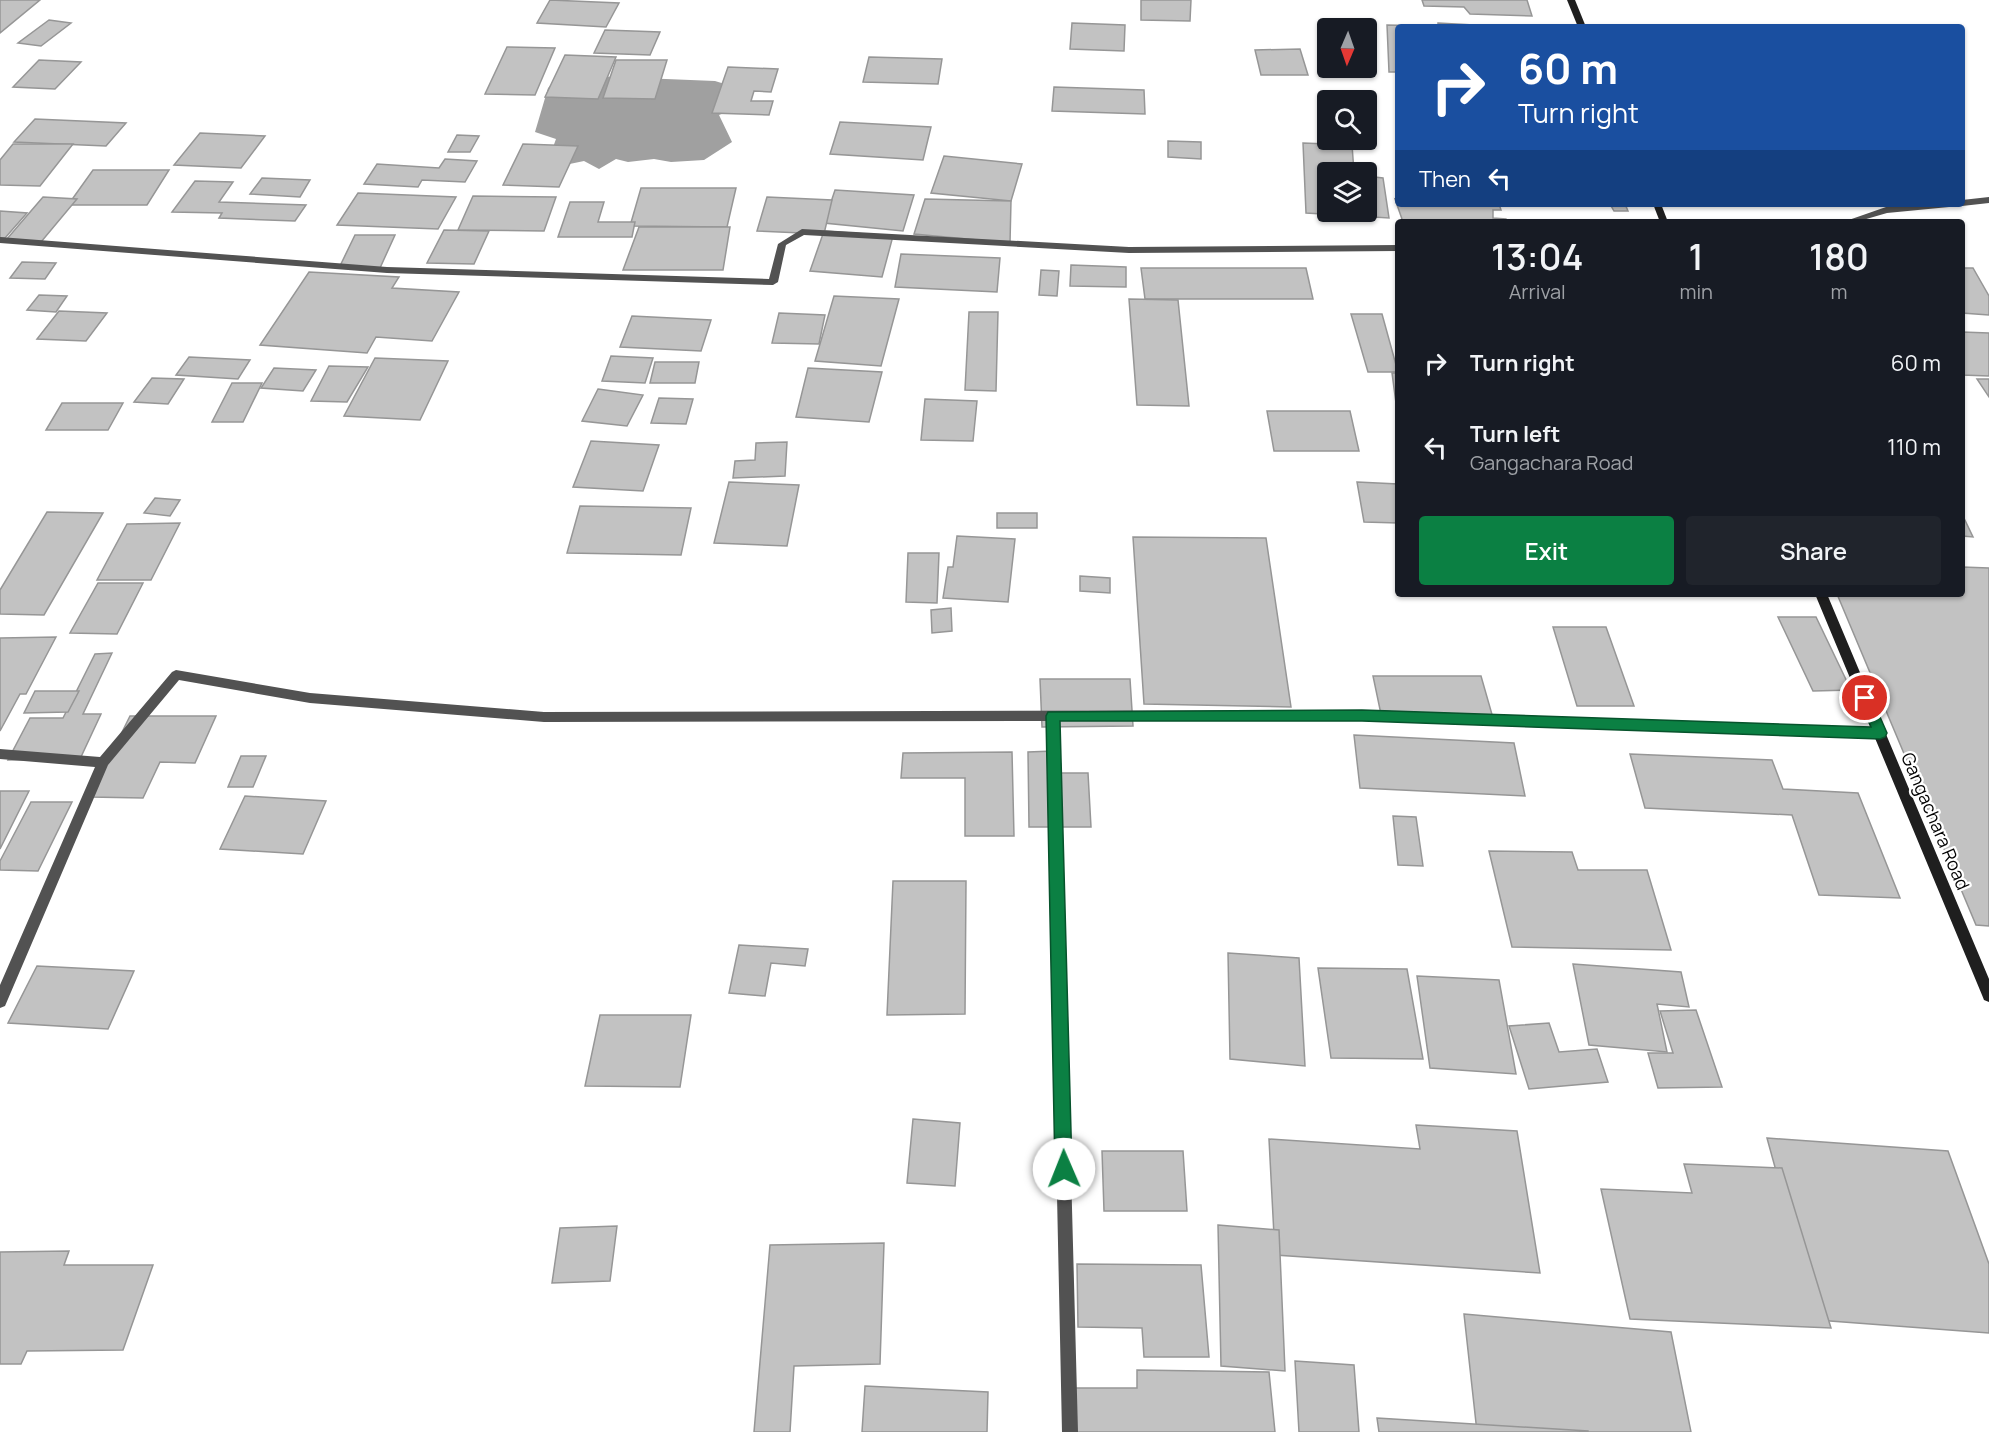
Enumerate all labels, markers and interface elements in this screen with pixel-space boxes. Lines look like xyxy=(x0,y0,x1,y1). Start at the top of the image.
north arrow xyxy=(1317,18,1377,78)
map controls xyxy=(1317,18,1377,222)
text: 60 m xyxy=(1518,39,1618,97)
icon: right xyxy=(1419,48,1497,126)
button: search xyxy=(1317,90,1377,150)
text: Turn right xyxy=(1518,94,1639,131)
button: layers xyxy=(1317,162,1377,222)
icon: left xyxy=(1483,162,1516,195)
text: Then xyxy=(1419,164,1471,194)
text: 13:04 xyxy=(1491,232,1583,281)
text: 1 xyxy=(1689,232,1704,281)
text: 180 xyxy=(1809,232,1869,281)
text: Arrival xyxy=(1509,278,1566,305)
text: min xyxy=(1679,278,1713,305)
text: m xyxy=(1830,278,1847,305)
icon: right xyxy=(1419,347,1452,380)
text: Turn right xyxy=(1470,348,1575,378)
text: 60 m xyxy=(1891,348,1941,378)
text: Turn left xyxy=(1470,419,1560,449)
icon: left xyxy=(1419,431,1452,464)
text: 110 m xyxy=(1887,432,1941,462)
text: Gangachara Road xyxy=(1470,449,1633,476)
button: Exit xyxy=(1419,516,1674,585)
button: Share xyxy=(1686,516,1941,585)
pin xyxy=(1839,672,1890,723)
icon: arrive xyxy=(1848,681,1881,714)
street label: Gangachara Road xyxy=(1896,749,1976,893)
position arrow xyxy=(1032,1137,1096,1201)

